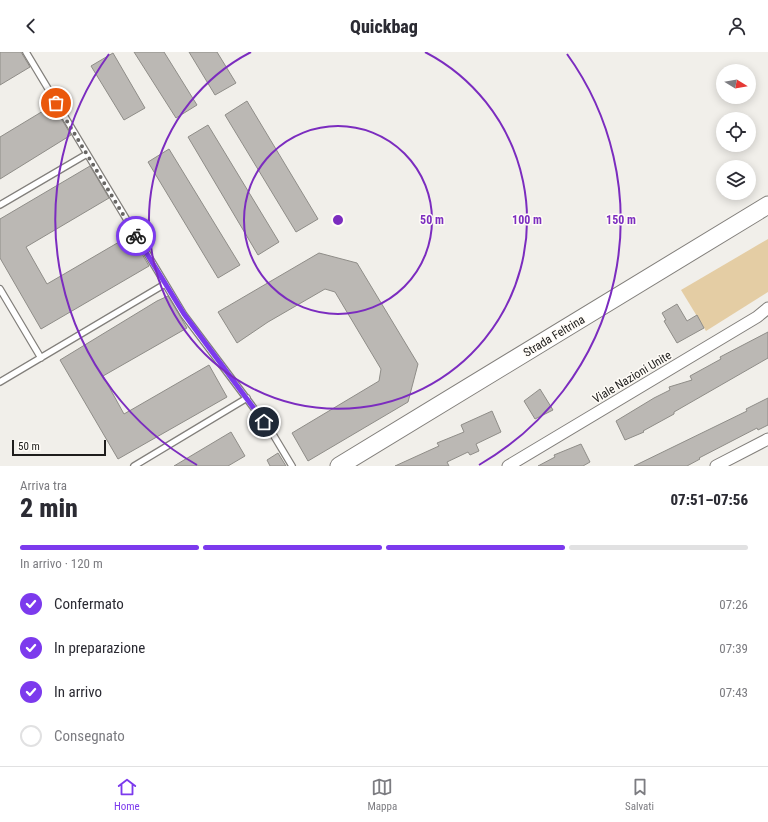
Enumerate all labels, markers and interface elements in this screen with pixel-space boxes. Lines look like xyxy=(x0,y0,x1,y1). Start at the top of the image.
icon: back xyxy=(20,15,42,37)
icon: person xyxy=(726,15,748,37)
text: Quickbag xyxy=(350,16,418,37)
north arrow xyxy=(716,64,756,104)
map controls xyxy=(716,64,756,200)
pin xyxy=(39,86,73,120)
icon: bag xyxy=(45,92,67,114)
button: locate xyxy=(716,112,756,152)
button: layers xyxy=(716,160,756,200)
centre of rings xyxy=(331,213,345,227)
text: 50 m xyxy=(420,213,444,227)
text: 100 m xyxy=(512,213,542,227)
text: 150 m xyxy=(606,213,636,227)
courier xyxy=(116,216,156,256)
icon: bike xyxy=(125,225,147,247)
street label: Strada Feltrina xyxy=(521,312,587,360)
street label: Viale Nazioni Unite xyxy=(590,348,674,406)
pin xyxy=(247,405,281,439)
icon: home xyxy=(253,411,275,433)
scale bar xyxy=(12,438,106,457)
text: 50 m xyxy=(18,440,40,453)
text: Arriva tra xyxy=(20,478,67,493)
text: 07:51–07:56 xyxy=(670,491,748,509)
text: 2 min xyxy=(20,493,78,523)
text: In arrivo · 120 m xyxy=(20,556,103,571)
icon: check xyxy=(20,593,42,615)
text: Confermato xyxy=(54,595,124,613)
text: 07:26 xyxy=(719,597,748,612)
icon: check xyxy=(20,637,42,659)
text: In preparazione xyxy=(54,639,145,657)
text: 07:39 xyxy=(719,641,748,656)
icon: check xyxy=(20,681,42,703)
text: In arrivo xyxy=(54,683,102,701)
text: 07:43 xyxy=(719,685,748,700)
text: Consegnato xyxy=(54,727,125,745)
tab: Home xyxy=(114,776,140,813)
tab: Mappa xyxy=(367,776,397,813)
tab: Salvati xyxy=(625,776,654,813)

